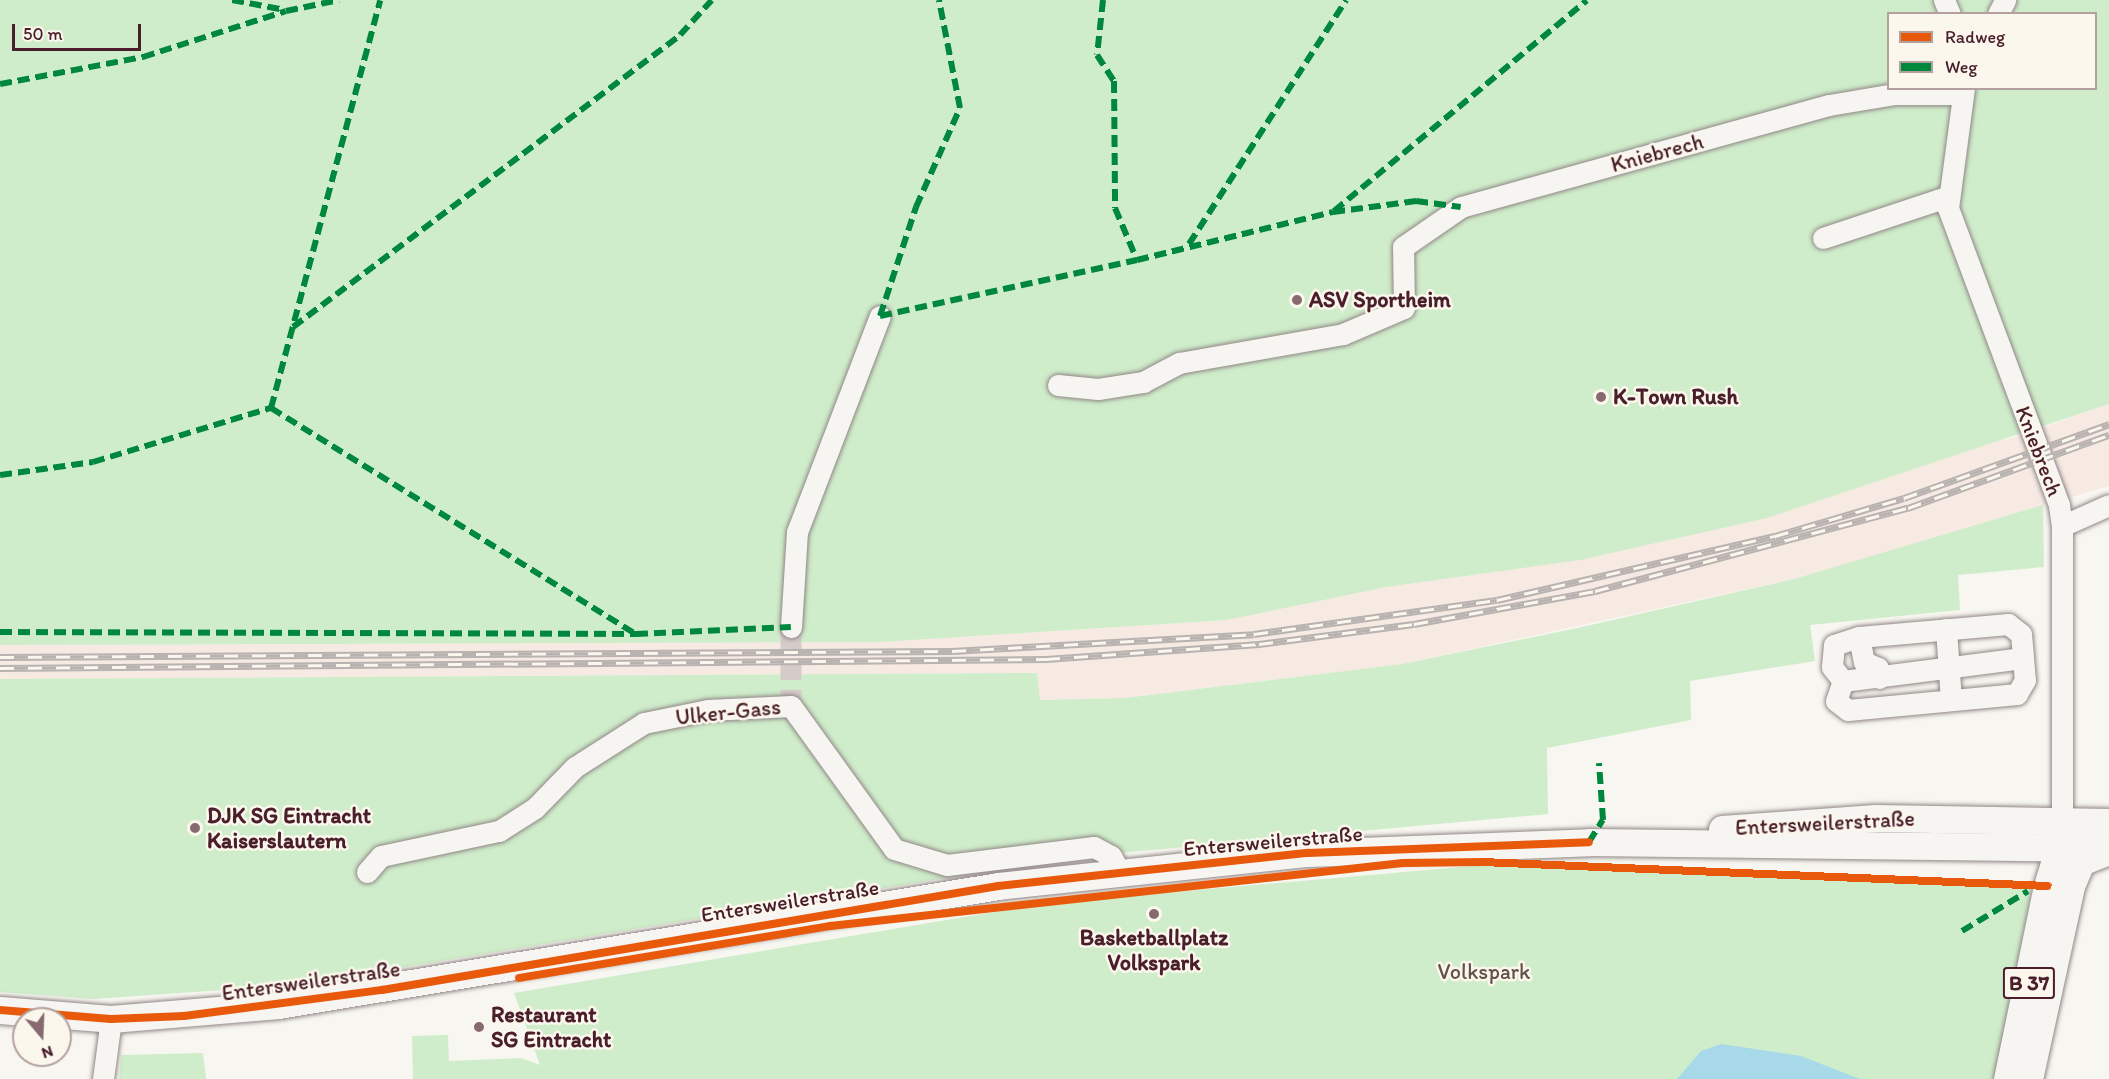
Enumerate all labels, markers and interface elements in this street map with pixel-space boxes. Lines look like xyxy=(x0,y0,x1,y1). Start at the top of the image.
scale bar xyxy=(15,12,144,50)
legend xyxy=(1887,12,2097,90)
text: 50 m xyxy=(23,23,63,45)
text: Radweg xyxy=(1945,26,2005,48)
text: Weg xyxy=(1945,56,1978,78)
street label: Kniebrech xyxy=(1608,128,1706,178)
place label: ASV Sportheim xyxy=(1309,287,1451,313)
marker: ASV Sportheim xyxy=(1290,293,1304,307)
place label: K-Town Rush xyxy=(1613,384,1738,410)
marker: K-Town Rush xyxy=(1594,390,1608,404)
street label: Kniebrech xyxy=(2010,402,2068,500)
street label: Ulker-Gass xyxy=(674,693,782,731)
place label: DJK SG Eintracht Kaiserslautern xyxy=(207,802,371,854)
street label: Entersweilerstraße xyxy=(1734,805,1916,841)
street label: Entersweilerstraße xyxy=(1182,820,1364,862)
marker: DJK SG Eintracht Kaiserslautern xyxy=(188,821,202,835)
street label: Entersweilerstraße xyxy=(699,874,881,928)
marker: Basketballplatz Volkspark xyxy=(1147,907,1161,921)
place label: Basketballplatz Volkspark xyxy=(1080,924,1228,975)
street label: Entersweilerstraße xyxy=(220,955,402,1007)
park label: Volkspark xyxy=(1438,959,1530,985)
road number: B 37 xyxy=(2002,965,2056,1001)
place label: Restaurant SG Eintracht xyxy=(491,1001,611,1052)
north arrow xyxy=(12,1007,72,1067)
marker: Restaurant SG Eintracht xyxy=(472,1020,486,1034)
text: N xyxy=(39,1042,56,1063)

